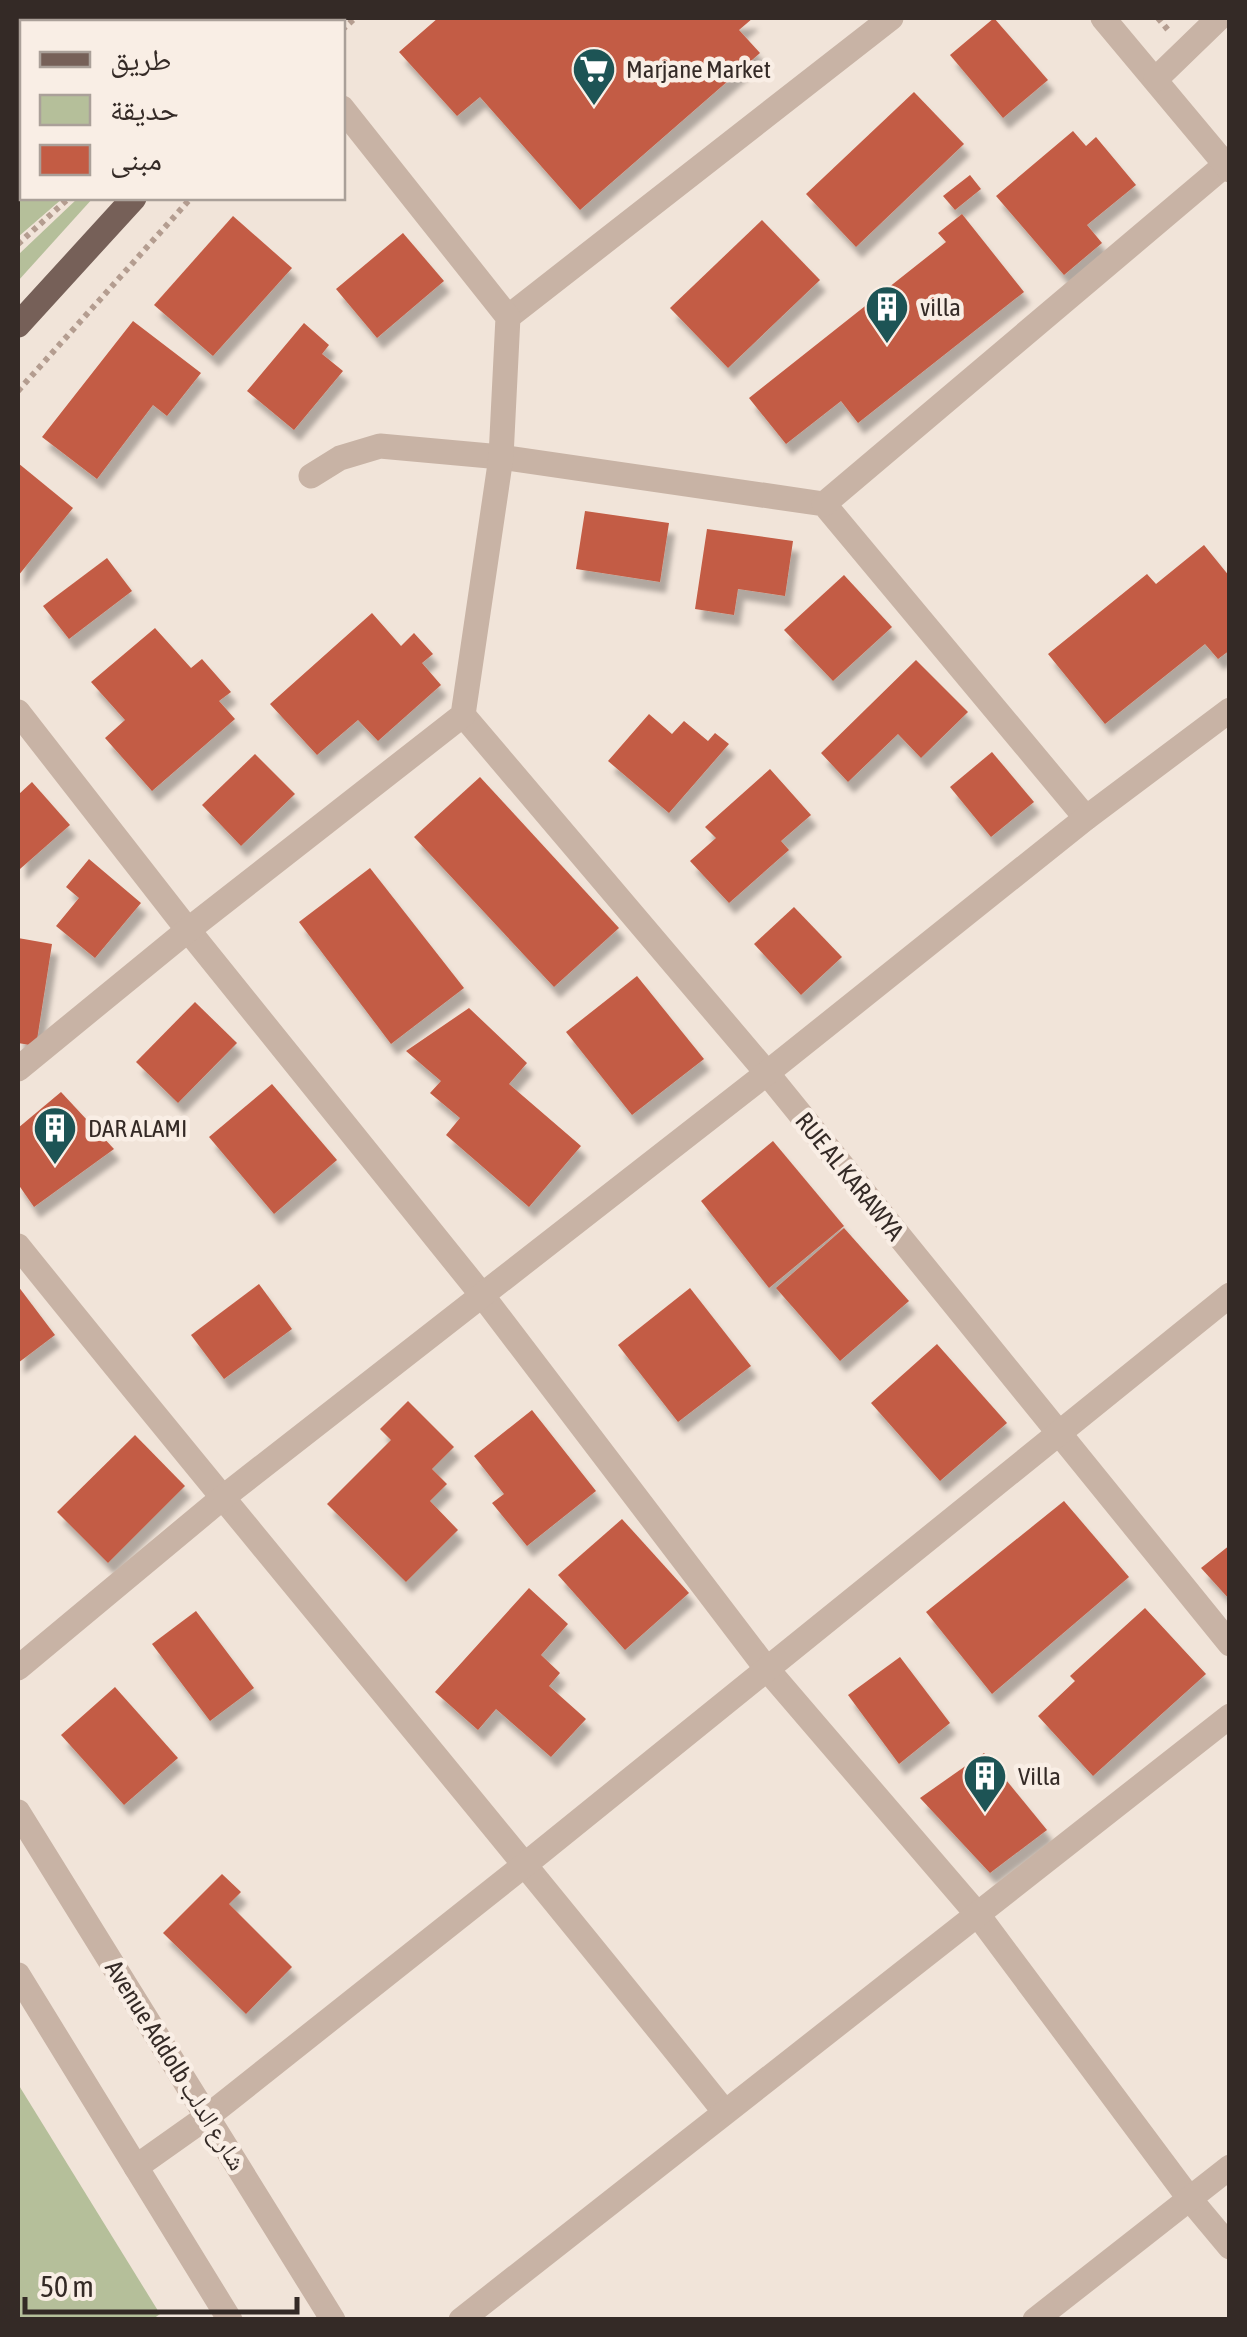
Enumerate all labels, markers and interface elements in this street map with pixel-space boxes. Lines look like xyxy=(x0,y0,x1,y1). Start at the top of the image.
legend xyxy=(20,20,345,200)
text: طريق xyxy=(110,42,171,78)
supermarket icon: Marjane Market xyxy=(571,46,617,107)
place label: Marjane Market xyxy=(626,55,771,83)
text: حديقة xyxy=(110,92,179,127)
text: مبنى xyxy=(110,142,162,178)
building icon: villa xyxy=(864,284,910,345)
place label: villa xyxy=(920,293,961,321)
building icon: DAR ALAMI xyxy=(32,1105,78,1166)
street label: RUE AL KARAWYA xyxy=(790,1107,910,1246)
place label: DAR ALAMI xyxy=(88,1114,187,1142)
building icon: Villa xyxy=(962,1753,1008,1814)
place label: Villa xyxy=(1018,1762,1061,1790)
street label: Avenue Addolb شارع الدلب xyxy=(98,1955,252,2176)
scale bar xyxy=(25,2252,298,2314)
text: 50 m xyxy=(40,2269,94,2303)

